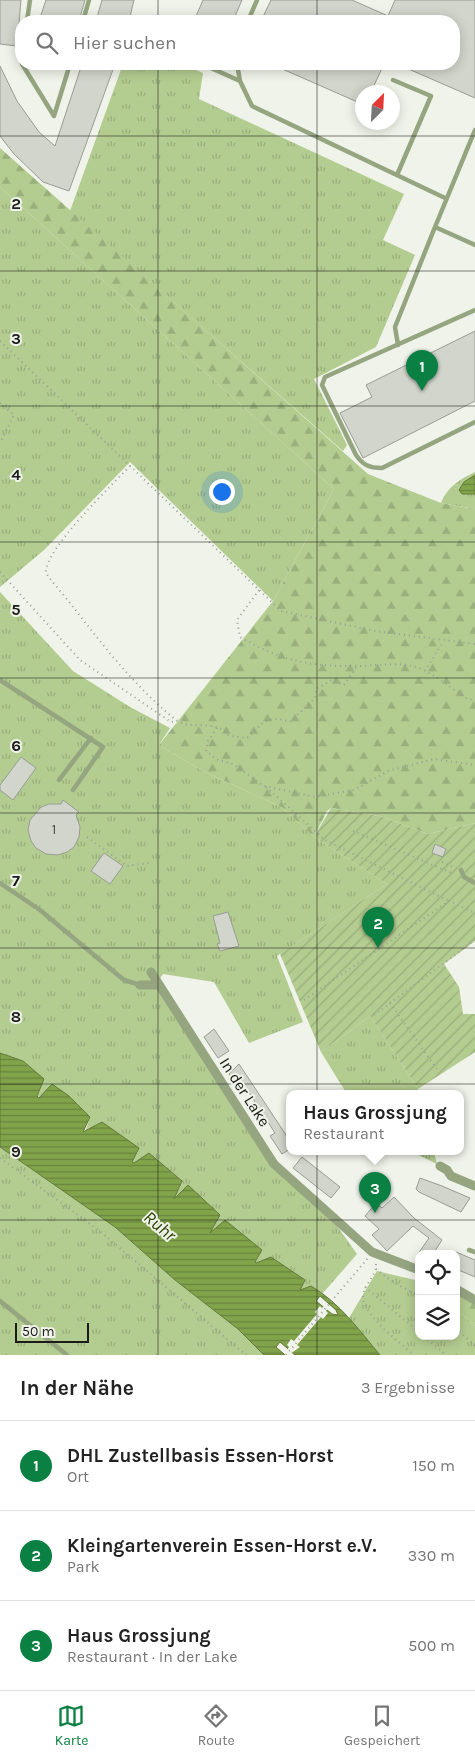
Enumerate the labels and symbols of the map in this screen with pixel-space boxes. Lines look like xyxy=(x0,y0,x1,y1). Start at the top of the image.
north arrow xyxy=(355,85,400,130)
text: 2 xyxy=(11,194,21,213)
text: 3 xyxy=(11,329,21,348)
pin: 1 xyxy=(406,350,438,391)
text: 4 xyxy=(11,465,21,484)
your location xyxy=(209,479,235,505)
text: 5 xyxy=(11,600,21,619)
text: 6 xyxy=(11,736,21,755)
house number: 1 xyxy=(52,821,56,838)
text: 7 xyxy=(12,871,20,890)
pin: 2 xyxy=(362,907,394,948)
text: 8 xyxy=(11,1007,21,1026)
street label: In der Lake xyxy=(216,1054,274,1130)
text: 9 xyxy=(11,1142,21,1161)
pin: 3 xyxy=(359,1172,391,1213)
water label: Ruhr xyxy=(139,1206,181,1246)
scale bar xyxy=(15,1320,89,1343)

